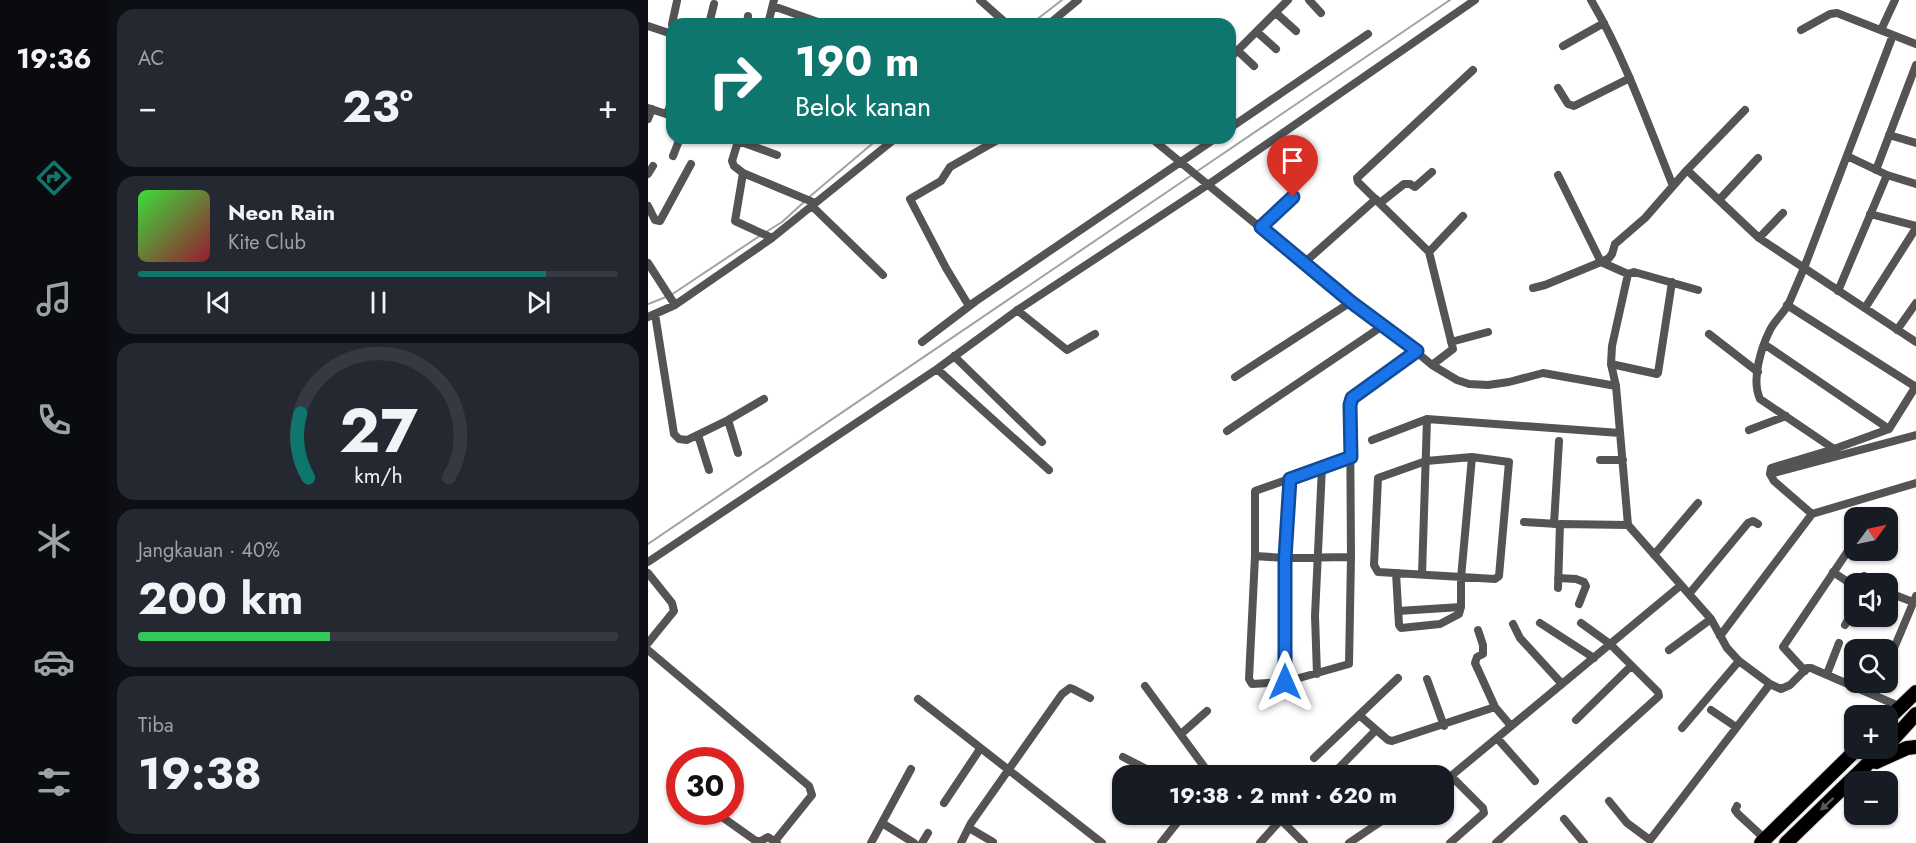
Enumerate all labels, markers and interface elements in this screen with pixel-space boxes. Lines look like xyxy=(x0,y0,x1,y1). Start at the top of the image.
text: 190 m xyxy=(795,31,919,92)
text: 19:36 xyxy=(16,39,92,78)
icon: right xyxy=(696,42,774,120)
text: AC xyxy=(138,44,164,73)
text: 23° xyxy=(342,74,413,139)
text: − xyxy=(138,83,157,130)
text: + xyxy=(598,83,618,130)
text: Belok kanan xyxy=(795,87,931,126)
pin xyxy=(1267,135,1318,197)
icon: arrive xyxy=(1276,144,1309,177)
icon: directions xyxy=(33,157,75,199)
text: Neon Rain xyxy=(228,196,335,228)
text: Kite Club xyxy=(228,228,306,257)
icon: music xyxy=(33,278,75,320)
icon: previous xyxy=(202,286,235,319)
icon: pause xyxy=(362,286,395,319)
icon: next xyxy=(522,286,555,319)
text: 27 xyxy=(339,386,418,476)
icon: phone xyxy=(33,399,75,441)
text: km/h xyxy=(354,461,402,492)
north arrow xyxy=(1844,507,1898,561)
map controls xyxy=(1844,507,1898,825)
icon: climate xyxy=(33,520,75,562)
text: Jangkauan · 40% xyxy=(138,536,280,565)
text: 200 km xyxy=(138,566,303,631)
button: sound xyxy=(1844,573,1898,627)
button: search xyxy=(1844,639,1898,693)
icon: car xyxy=(33,641,75,683)
position arrow xyxy=(1253,650,1317,714)
button: + xyxy=(1844,705,1898,759)
text: Tiba xyxy=(138,711,174,740)
text: 19:38 xyxy=(138,741,262,806)
speed limit sign: 30 xyxy=(666,747,744,825)
icon: filters xyxy=(33,761,75,803)
button: − xyxy=(1844,771,1898,825)
text: 19:38 · 2 mnt · 620 m xyxy=(1169,779,1397,811)
one-way arrow xyxy=(1820,796,1834,810)

